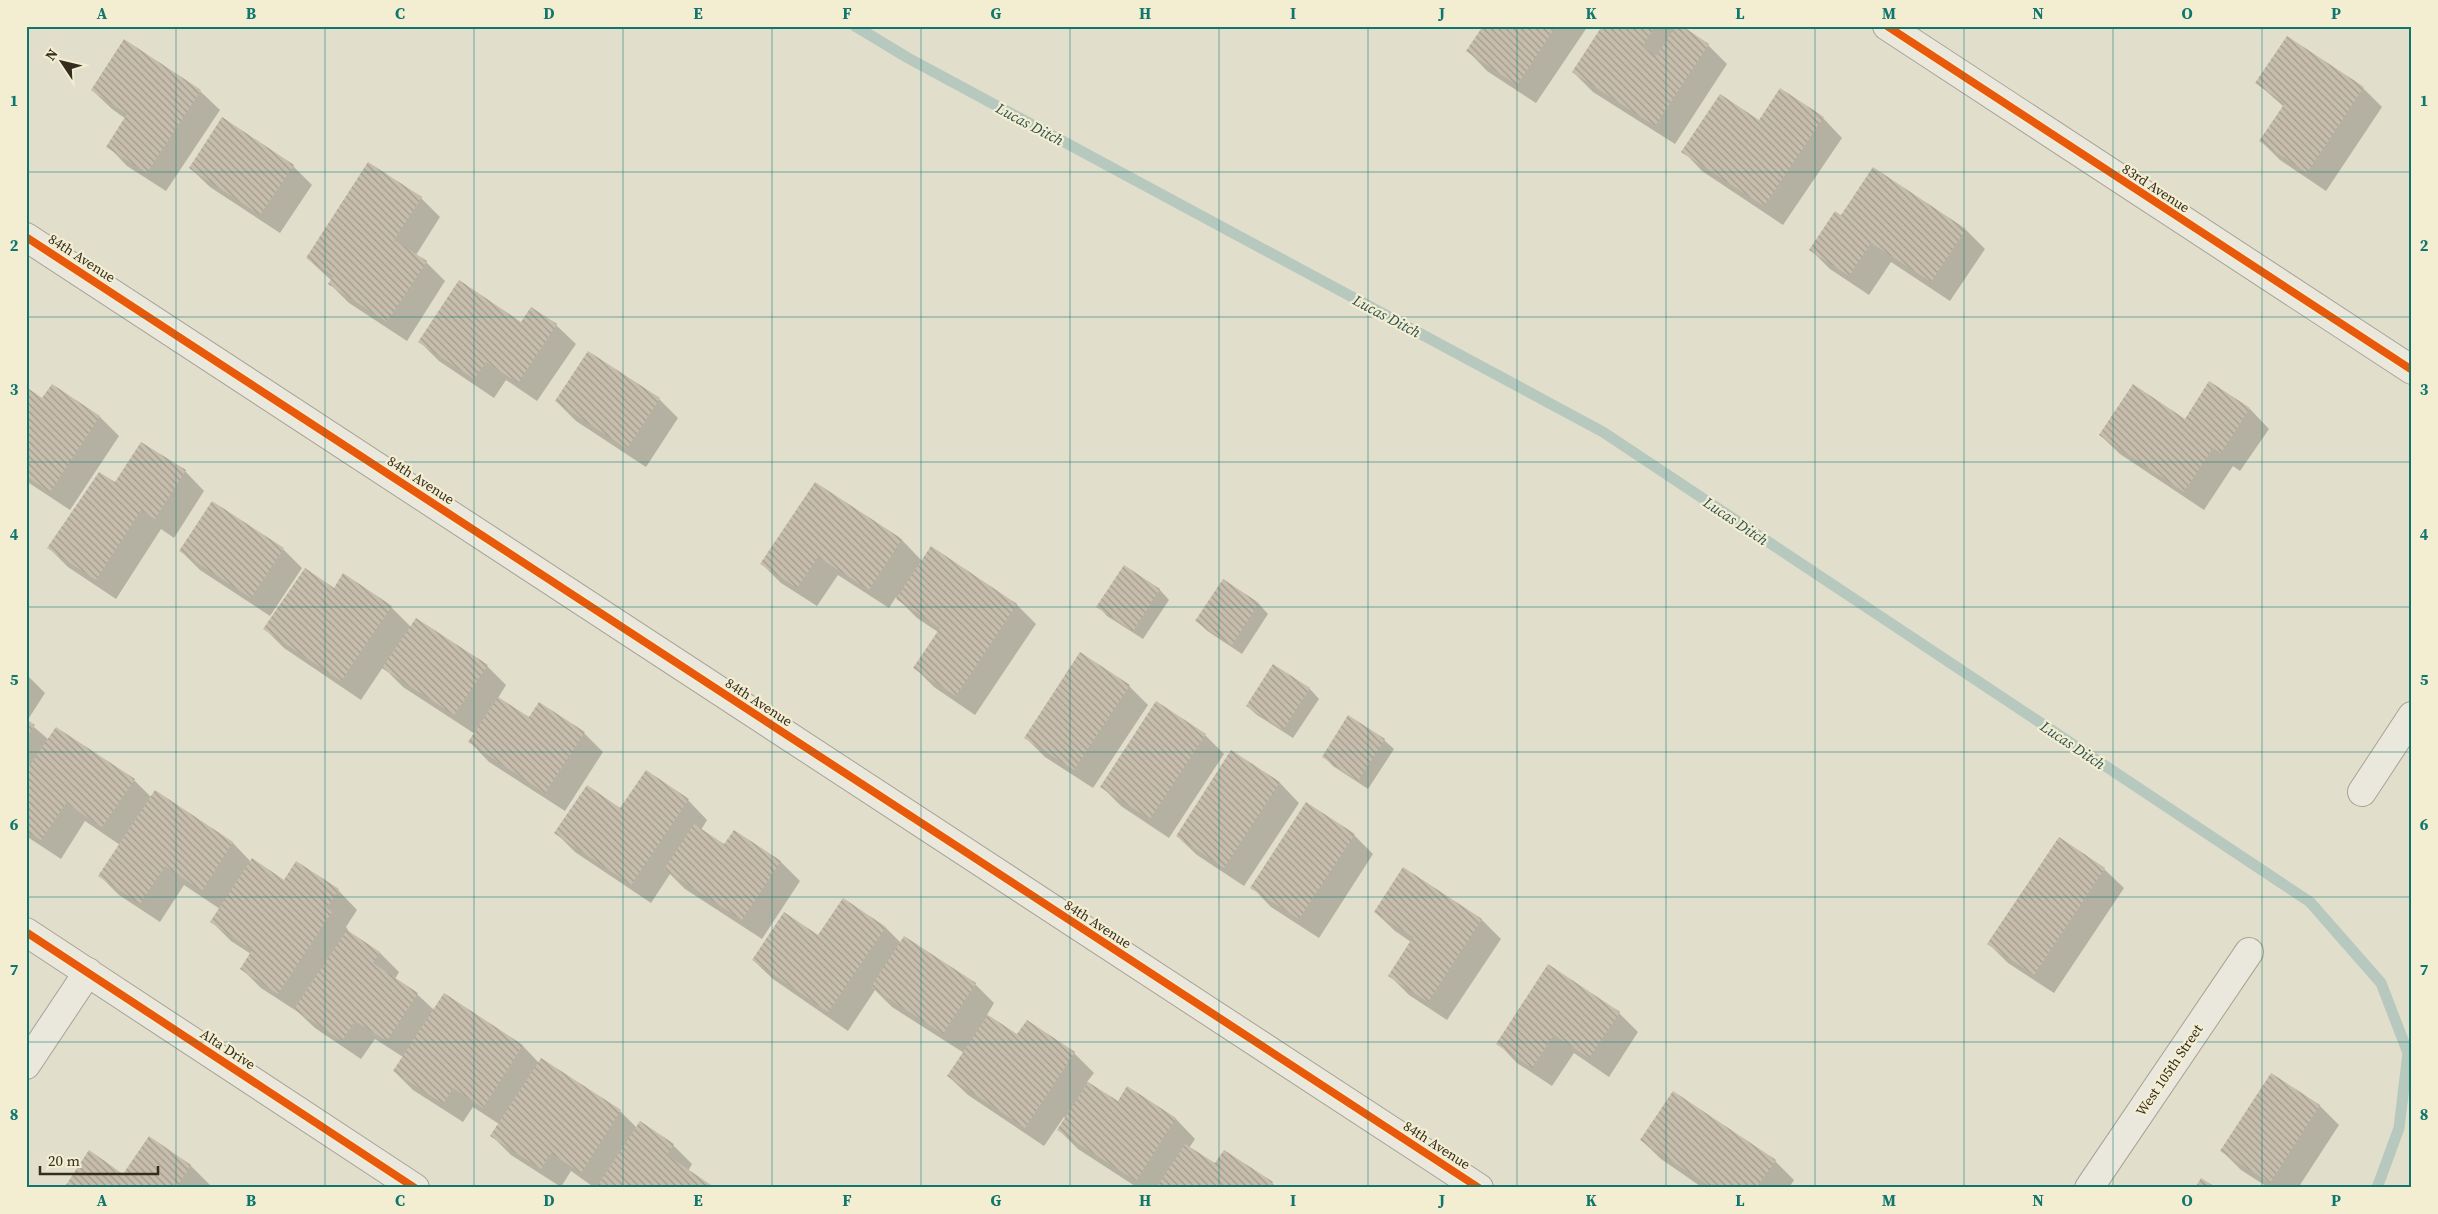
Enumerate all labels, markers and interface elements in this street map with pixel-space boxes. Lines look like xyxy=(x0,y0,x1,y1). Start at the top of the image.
text: A xyxy=(97,2,108,24)
text: B xyxy=(246,2,257,24)
text: C xyxy=(395,2,405,24)
text: D xyxy=(543,2,555,24)
text: E xyxy=(693,2,703,24)
text: F xyxy=(842,2,852,24)
text: G xyxy=(991,2,1002,24)
text: H xyxy=(1139,2,1151,24)
text: I xyxy=(1290,2,1296,24)
text: J xyxy=(1438,2,1445,24)
text: K xyxy=(1585,2,1597,24)
text: L xyxy=(1735,2,1745,24)
text: M xyxy=(1882,2,1896,24)
text: N xyxy=(2032,2,2044,24)
text: O xyxy=(2181,2,2193,24)
text: P xyxy=(2331,2,2341,24)
north arrow xyxy=(38,38,88,88)
text: N xyxy=(40,45,62,64)
text: 1 xyxy=(10,89,18,111)
text: 1 xyxy=(2420,89,2428,111)
water label: Lucas Ditch xyxy=(992,97,1067,151)
street label: 83rd Avenue xyxy=(2118,159,2194,217)
street label: 84th Avenue xyxy=(45,229,119,287)
text: 2 xyxy=(10,234,19,256)
text: 2 xyxy=(2420,234,2429,256)
water label: Lucas Ditch xyxy=(1349,289,1424,343)
text: 3 xyxy=(10,378,19,400)
text: 3 xyxy=(2420,378,2429,400)
street label: 84th Avenue xyxy=(384,451,458,509)
water label: Lucas Ditch xyxy=(1699,491,1772,550)
text: 4 xyxy=(10,523,19,545)
text: 4 xyxy=(2420,523,2429,545)
text: 5 xyxy=(10,668,19,690)
text: 5 xyxy=(2420,668,2429,690)
street label: 84th Avenue xyxy=(722,673,796,731)
water label: Lucas Ditch xyxy=(2036,715,2109,774)
text: 6 xyxy=(10,813,19,835)
text: 6 xyxy=(2420,813,2429,835)
street label: 84th Avenue xyxy=(1061,895,1135,953)
text: 7 xyxy=(10,958,19,980)
text: 7 xyxy=(2420,958,2429,980)
street label: West 105th Street xyxy=(2131,1020,2207,1120)
street label: Alta Drive xyxy=(196,1024,260,1074)
text: 8 xyxy=(10,1103,18,1125)
text: 8 xyxy=(2420,1103,2428,1125)
street label: 84th Avenue xyxy=(1400,1116,1474,1174)
scale bar xyxy=(40,1144,158,1176)
text: 20 m xyxy=(48,1150,80,1171)
text: A xyxy=(97,1189,108,1211)
text: B xyxy=(246,1189,257,1211)
text: C xyxy=(395,1189,405,1211)
text: D xyxy=(543,1189,555,1211)
text: E xyxy=(693,1189,703,1211)
text: F xyxy=(842,1189,852,1211)
text: G xyxy=(991,1189,1002,1211)
text: H xyxy=(1139,1189,1151,1211)
text: I xyxy=(1290,1189,1296,1211)
text: J xyxy=(1438,1189,1445,1211)
text: K xyxy=(1585,1189,1597,1211)
text: L xyxy=(1735,1189,1745,1211)
text: M xyxy=(1882,1189,1896,1211)
text: N xyxy=(2032,1189,2044,1211)
text: O xyxy=(2181,1189,2193,1211)
text: P xyxy=(2331,1189,2341,1211)

